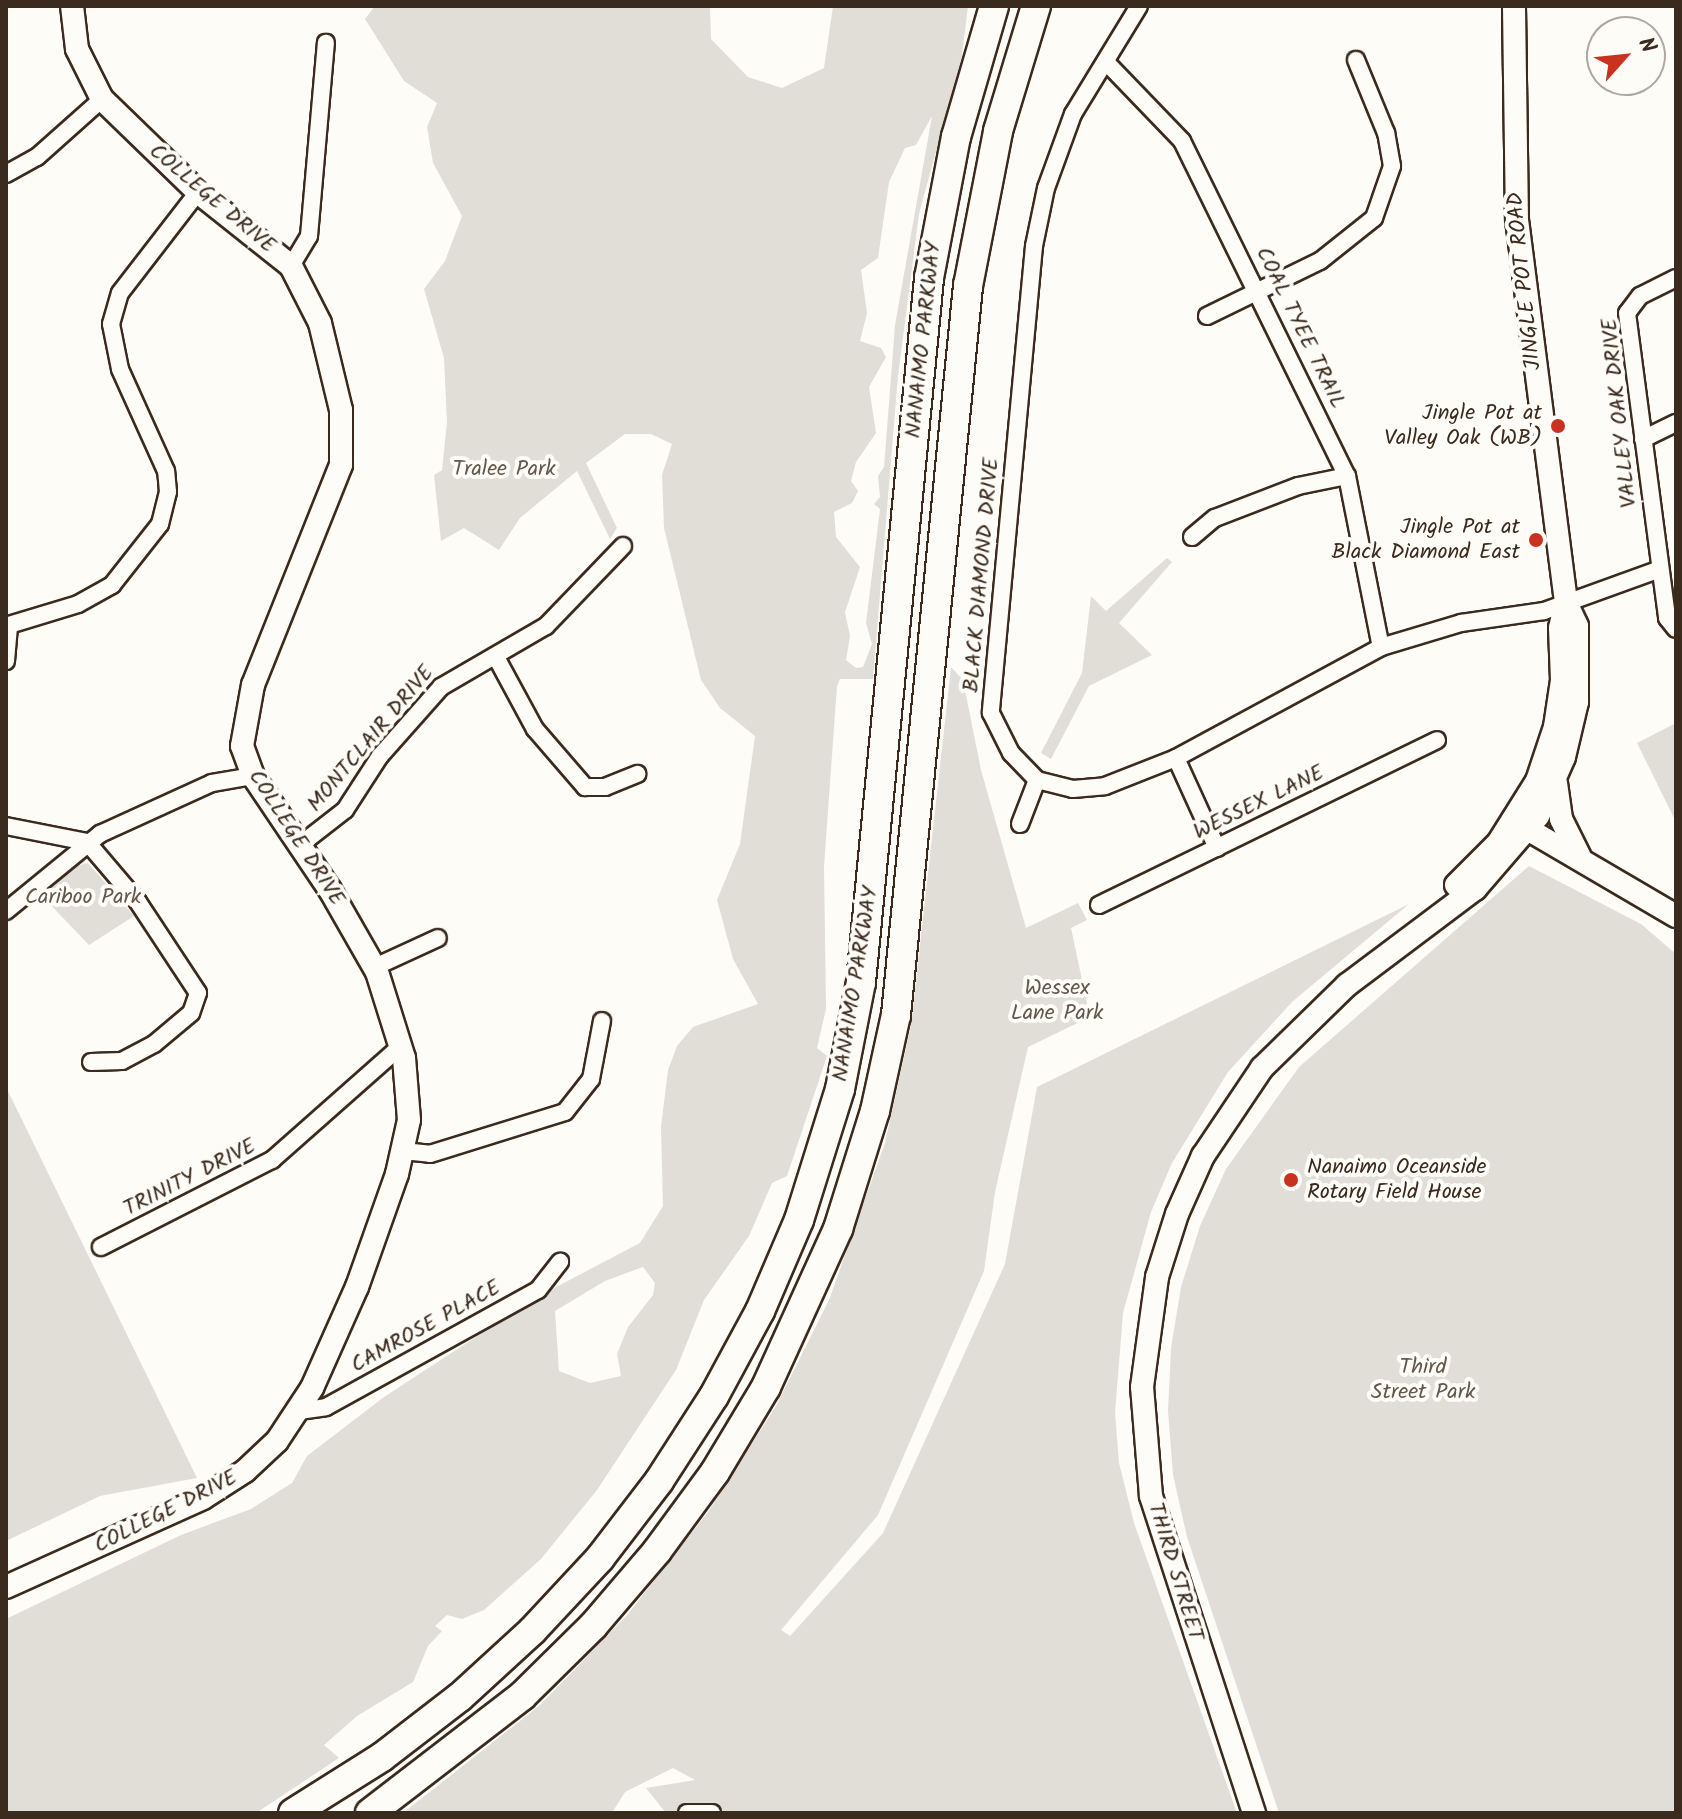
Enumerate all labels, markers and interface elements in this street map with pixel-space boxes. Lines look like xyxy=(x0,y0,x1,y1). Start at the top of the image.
north arrow xyxy=(1586,16,1666,96)
text: N xyxy=(1627,32,1665,60)
street label: COLLEGE DRIVE xyxy=(143,138,281,260)
street label: JINGLE POT ROAD xyxy=(1503,191,1547,371)
street label: NANAIMO PARKWAY xyxy=(901,240,947,440)
street label: COAL TYEE TRAIL xyxy=(1249,243,1351,413)
street label: VALLEY OAK DRIVE xyxy=(1597,317,1643,509)
place label: Jingle Pot at Valley Oak (WB) xyxy=(1384,400,1542,452)
marker: Jingle Pot at Valley Oak (WB) xyxy=(1549,417,1567,435)
street label: BLACK DIAMOND DRIVE xyxy=(959,456,1005,694)
park label: Tralee Park xyxy=(452,457,556,483)
place label: Jingle Pot at Black Diamond East xyxy=(1332,514,1520,566)
marker: Jingle Pot at Black Diamond East xyxy=(1527,531,1545,549)
street label: MONTCLAIR DRIVE xyxy=(302,660,440,818)
street label: WESSEX LANE xyxy=(1189,760,1329,846)
street label: COLLEGE DRIVE xyxy=(242,765,350,911)
street label: NANAIMO PARKWAY xyxy=(828,884,884,1084)
park label: Cariboo Park xyxy=(25,885,141,911)
park label: Wessex Lane Park xyxy=(1011,975,1103,1026)
street label: TRINITY DRIVE xyxy=(119,1133,261,1223)
place label: Nanaimo Oceanside Rotary Field House xyxy=(1307,1154,1486,1206)
marker: Nanaimo Oceanside Rotary Field House xyxy=(1282,1171,1300,1189)
street label: CAMROSE PLACE xyxy=(347,1275,505,1379)
park label: Third Street Park xyxy=(1371,1354,1475,1406)
street label: COLLEGE DRIVE xyxy=(90,1465,242,1559)
street label: THIRD STREET xyxy=(1141,1500,1209,1644)

